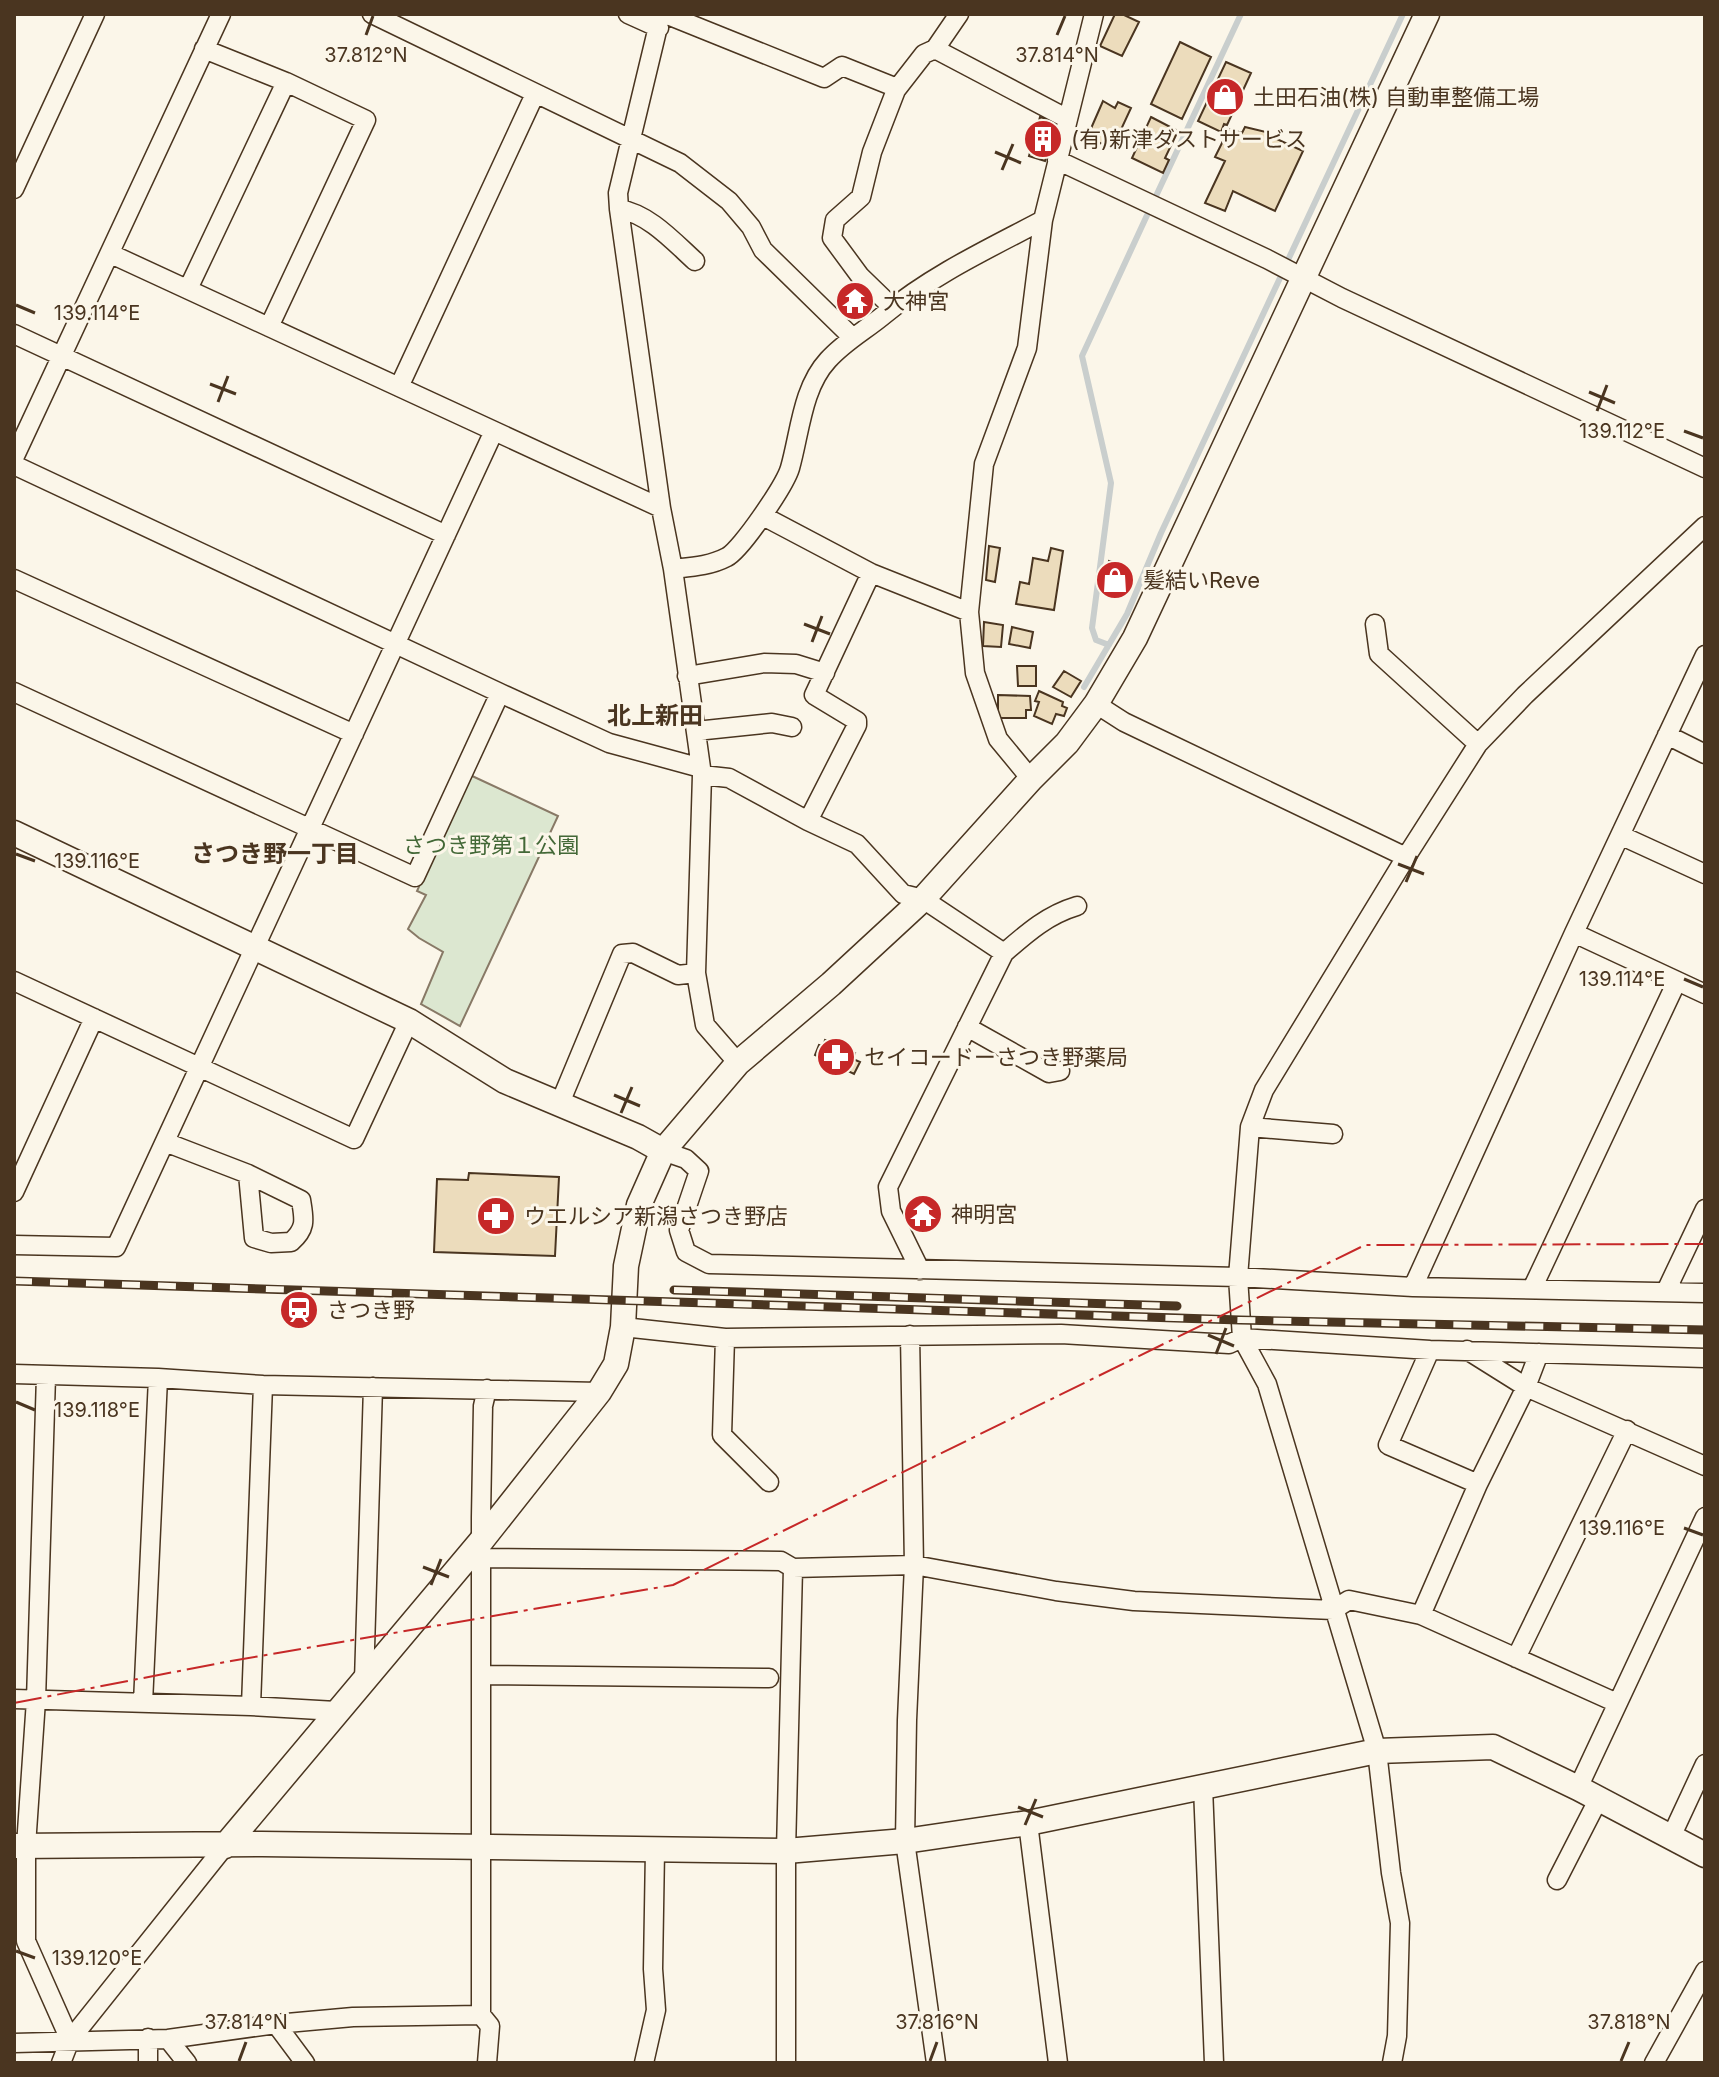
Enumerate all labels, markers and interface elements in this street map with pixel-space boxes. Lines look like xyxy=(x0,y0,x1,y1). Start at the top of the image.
text: 37.812°N xyxy=(324,43,408,67)
text: 37.814°N xyxy=(1015,43,1099,67)
shop icon: 土田石油(株) 自動車整備工場 xyxy=(1204,76,1246,118)
place label: 土田石油(株) 自動車整備工場 xyxy=(1253,84,1539,110)
building icon: (有)新津ダストサービス xyxy=(1022,118,1064,160)
place label: (有)新津ダストサービス xyxy=(1071,126,1307,152)
temple icon: 大神宮 xyxy=(834,280,876,322)
place label: 大神宮 xyxy=(883,288,949,314)
text: 139.114°E xyxy=(54,301,140,325)
text: 139.112°E xyxy=(1579,419,1665,443)
shop icon: 髪結いReve xyxy=(1094,559,1136,601)
place label: 髪結いReve xyxy=(1143,567,1260,593)
district label: 北上新田 xyxy=(607,701,703,730)
park label: さつき野第１公園 xyxy=(403,832,579,858)
district label: さつき野一丁目 xyxy=(191,839,359,868)
text: 139.116°E xyxy=(54,849,140,873)
text: 139.114°E xyxy=(1579,967,1665,991)
pharmacy icon: セイコードーさつき野薬局 xyxy=(815,1036,857,1078)
place label: セイコードーさつき野薬局 xyxy=(864,1044,1128,1070)
temple icon: 神明宮 xyxy=(902,1193,944,1235)
pharmacy icon: ウエルシア新潟さつき野店 xyxy=(475,1195,517,1237)
place label: 神明宮 xyxy=(951,1201,1017,1227)
place label: ウエルシア新潟さつき野店 xyxy=(524,1203,788,1229)
station icon: さつき野 xyxy=(278,1289,320,1331)
place label: さつき野 xyxy=(327,1297,415,1323)
text: 139.118°E xyxy=(54,1398,140,1422)
text: 139.116°E xyxy=(1579,1516,1665,1540)
text: 139.120°E xyxy=(52,1946,142,1970)
text: 37.814°N xyxy=(204,2010,288,2034)
text: 37.816°N xyxy=(895,2010,979,2034)
text: 37.818°N xyxy=(1587,2010,1671,2034)

